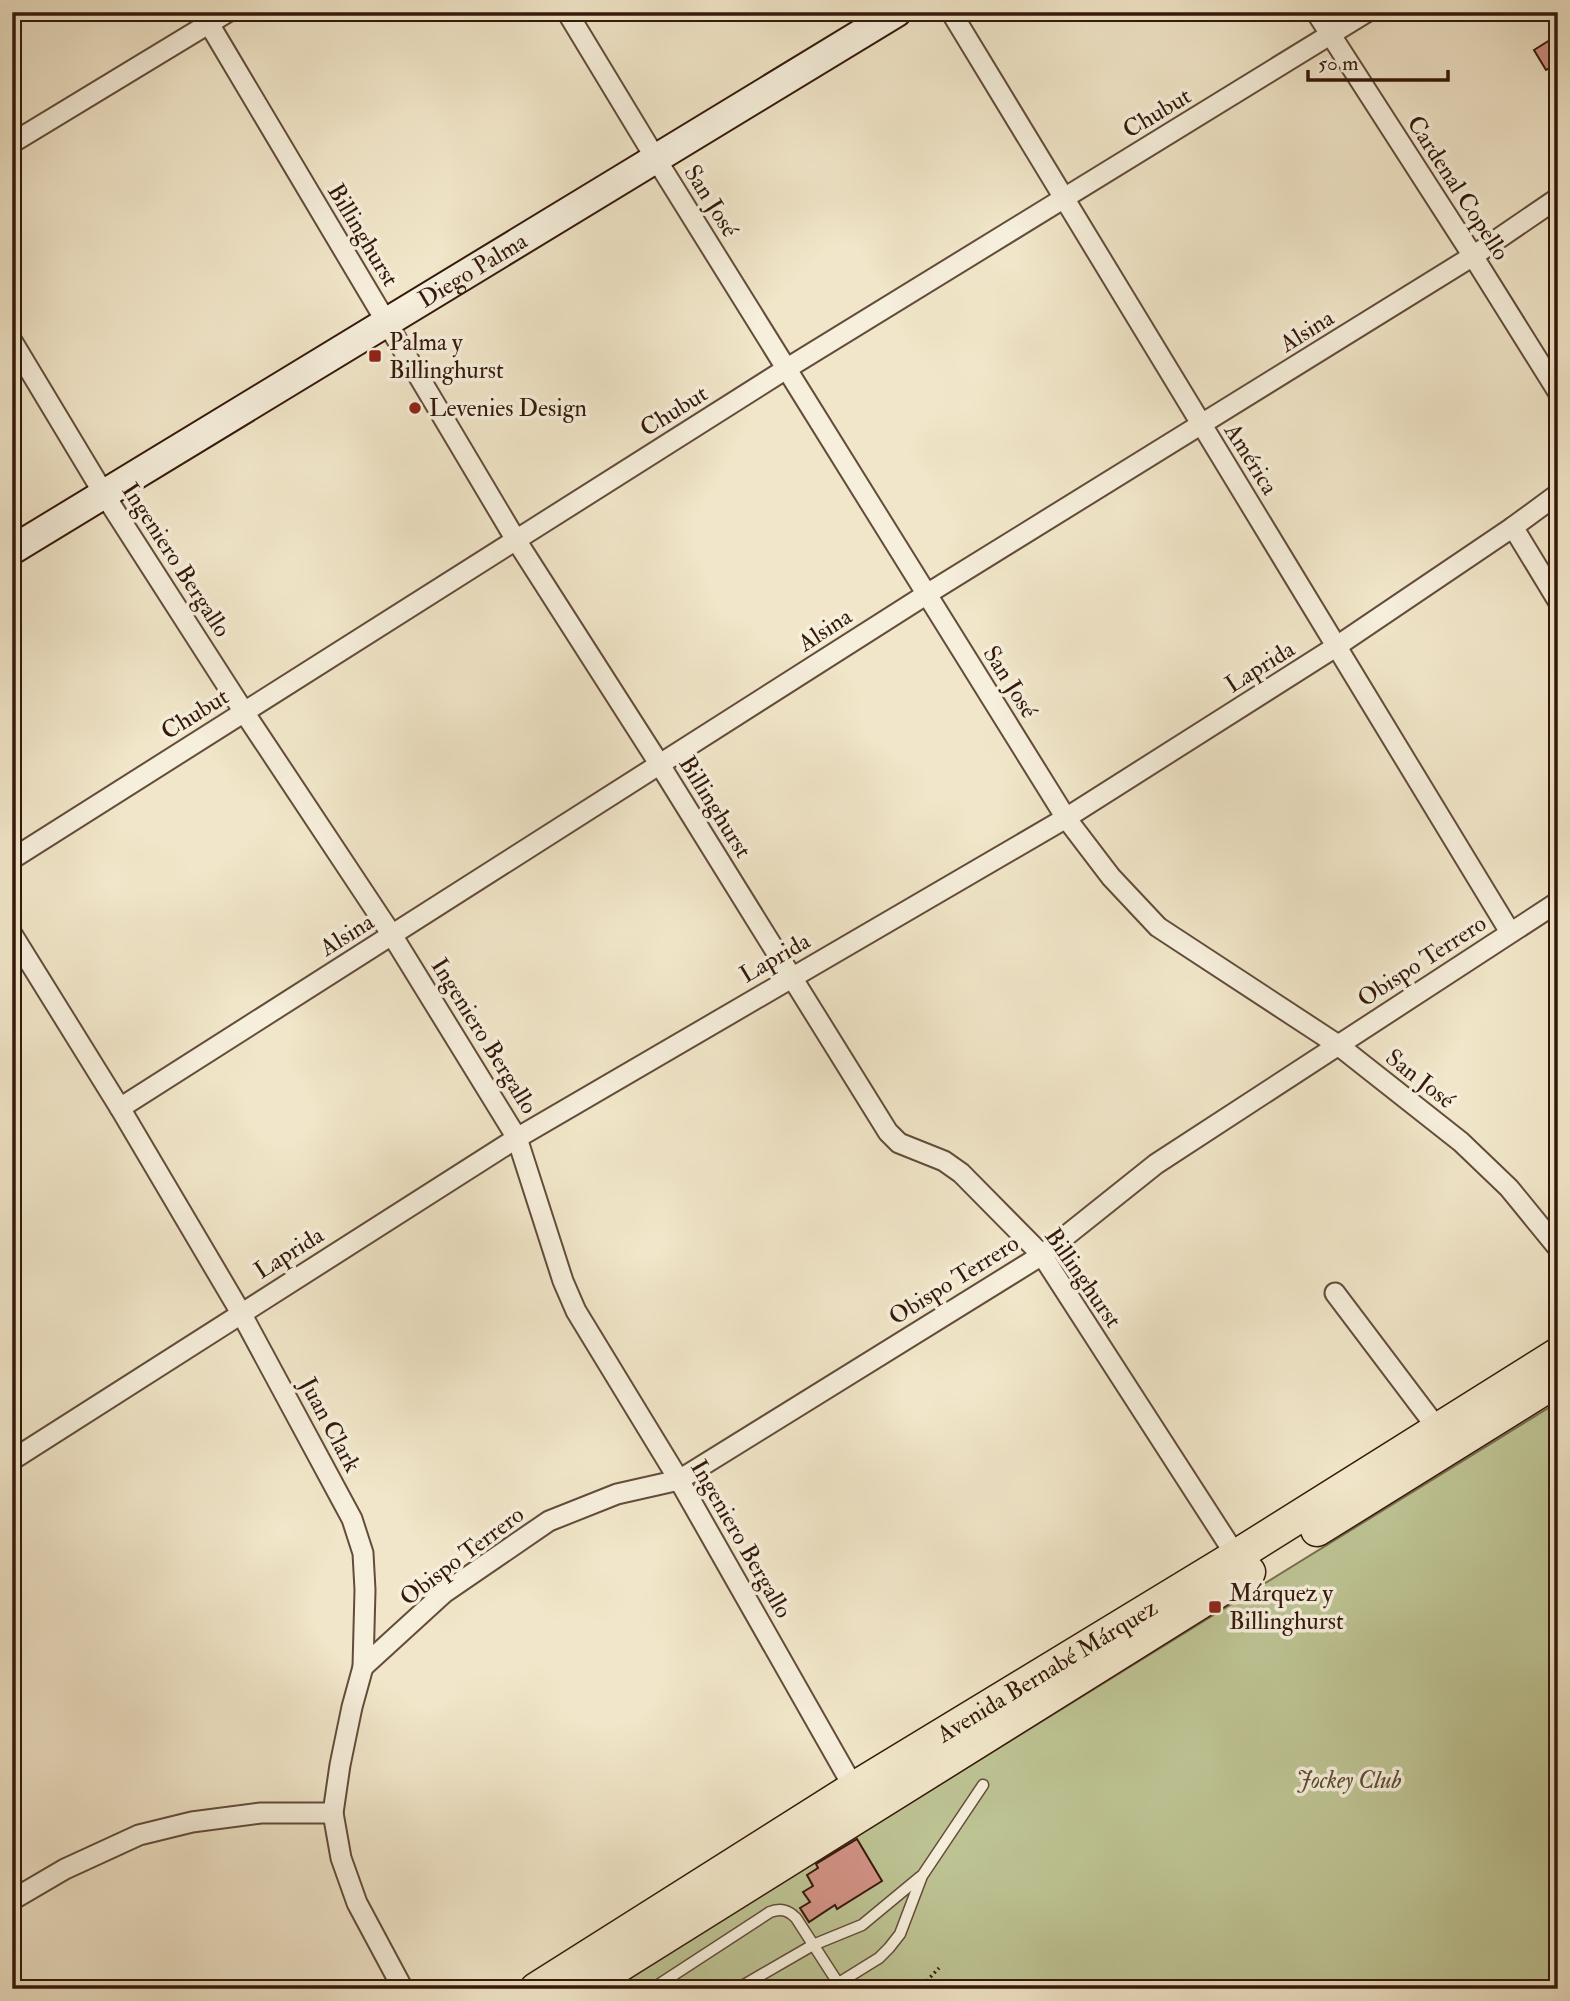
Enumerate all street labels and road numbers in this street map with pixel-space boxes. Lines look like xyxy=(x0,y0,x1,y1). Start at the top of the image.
street label: Chubut xyxy=(1117,81,1197,145)
street label: Cardenal Copello xyxy=(1400,110,1516,266)
street label: San José xyxy=(677,159,746,244)
street label: Billinghurst xyxy=(320,178,406,292)
street label: Diego Palma xyxy=(412,224,534,315)
street label: Alsina xyxy=(1273,302,1341,360)
street label: Chubut xyxy=(634,378,714,444)
street label: América xyxy=(1217,417,1286,501)
street label: Ingeniero Bergallo xyxy=(115,477,237,643)
street label: Alsina xyxy=(791,601,859,659)
street label: Laprida xyxy=(1219,633,1301,700)
street label: San José xyxy=(976,640,1045,725)
street label: Chubut xyxy=(155,681,235,747)
street label: Billinghurst xyxy=(671,750,759,864)
street label: Alsina xyxy=(313,906,381,964)
street label: Obispo Terrero xyxy=(1352,908,1492,1014)
street label: Laprida xyxy=(734,925,817,990)
street label: Ingeniero Bergallo xyxy=(424,952,544,1120)
street label: San José xyxy=(1379,1042,1462,1116)
street label: Laprida xyxy=(248,1219,330,1286)
street label: Billinghurst xyxy=(1037,1222,1129,1334)
street label: Obispo Terrero xyxy=(883,1228,1025,1332)
street label: Juan Clark xyxy=(292,1371,368,1478)
street label: Ingeniero Bergallo xyxy=(683,1454,799,1624)
street label: Obispo Terrero xyxy=(394,1499,530,1613)
street label: Avenida Bernabé Márquez xyxy=(930,1592,1163,1750)

